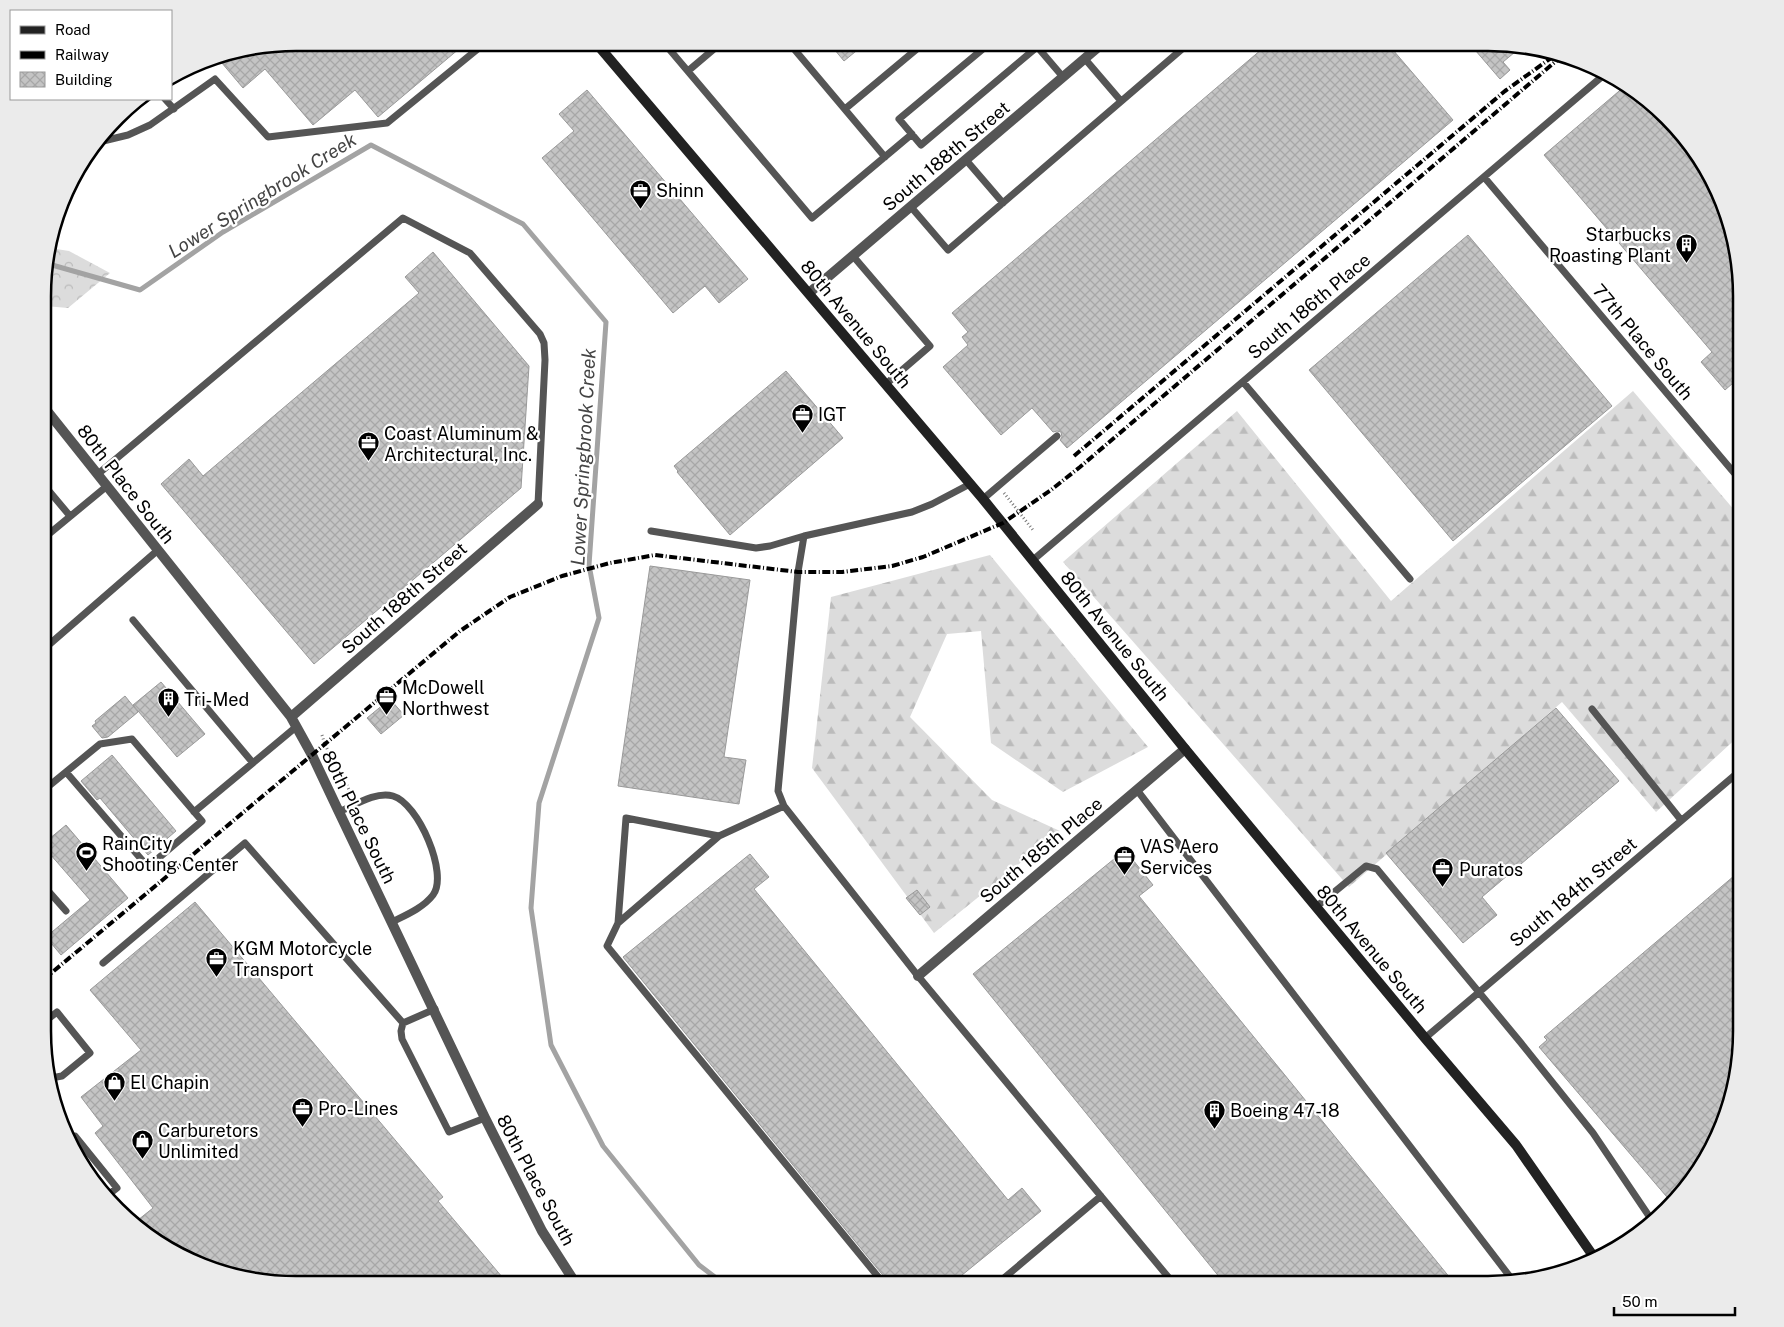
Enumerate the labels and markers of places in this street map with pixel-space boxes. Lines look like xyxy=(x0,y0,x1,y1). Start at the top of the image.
office icon: Shinn xyxy=(628,178,652,209)
place label: Shinn xyxy=(656,180,704,201)
place label: Starbucks Roasting Plant xyxy=(1549,224,1671,266)
building icon: Starbucks Roasting Plant xyxy=(1675,232,1699,263)
office icon: IGT xyxy=(790,402,814,433)
place label: IGT xyxy=(818,404,847,425)
place label: Coast Aluminum & Architectural, Inc. xyxy=(384,423,539,465)
office icon: Coast Aluminum & Architectural, Inc. xyxy=(356,431,380,462)
place label: McDowell Northwest xyxy=(402,677,489,719)
office icon: McDowell Northwest xyxy=(374,685,398,716)
building icon: Tri-Med xyxy=(156,687,180,718)
place label: Tri-Med xyxy=(184,689,249,710)
place label: RainCity Shooting Center xyxy=(102,833,238,875)
place label: VAS Aero Services xyxy=(1140,836,1219,878)
sports icon: RainCity Shooting Center xyxy=(74,841,98,872)
office icon: VAS Aero Services xyxy=(1112,844,1136,875)
office icon: Puratos xyxy=(1431,857,1455,888)
place label: Puratos xyxy=(1459,859,1523,880)
place label: KGM Motorcycle Transport xyxy=(233,938,372,980)
office icon: KGM Motorcycle Transport xyxy=(205,946,229,977)
shop icon: El Chapin xyxy=(102,1070,126,1101)
place label: El Chapin xyxy=(130,1072,209,1093)
office icon: Pro-Lines xyxy=(290,1096,314,1127)
place label: Pro-Lines xyxy=(318,1098,398,1119)
building icon: Boeing 47-18 xyxy=(1202,1098,1226,1129)
place label: Boeing 47-18 xyxy=(1230,1100,1340,1121)
place label: Carburetors Unlimited xyxy=(158,1120,258,1162)
shop icon: Carburetors Unlimited xyxy=(130,1128,154,1159)

